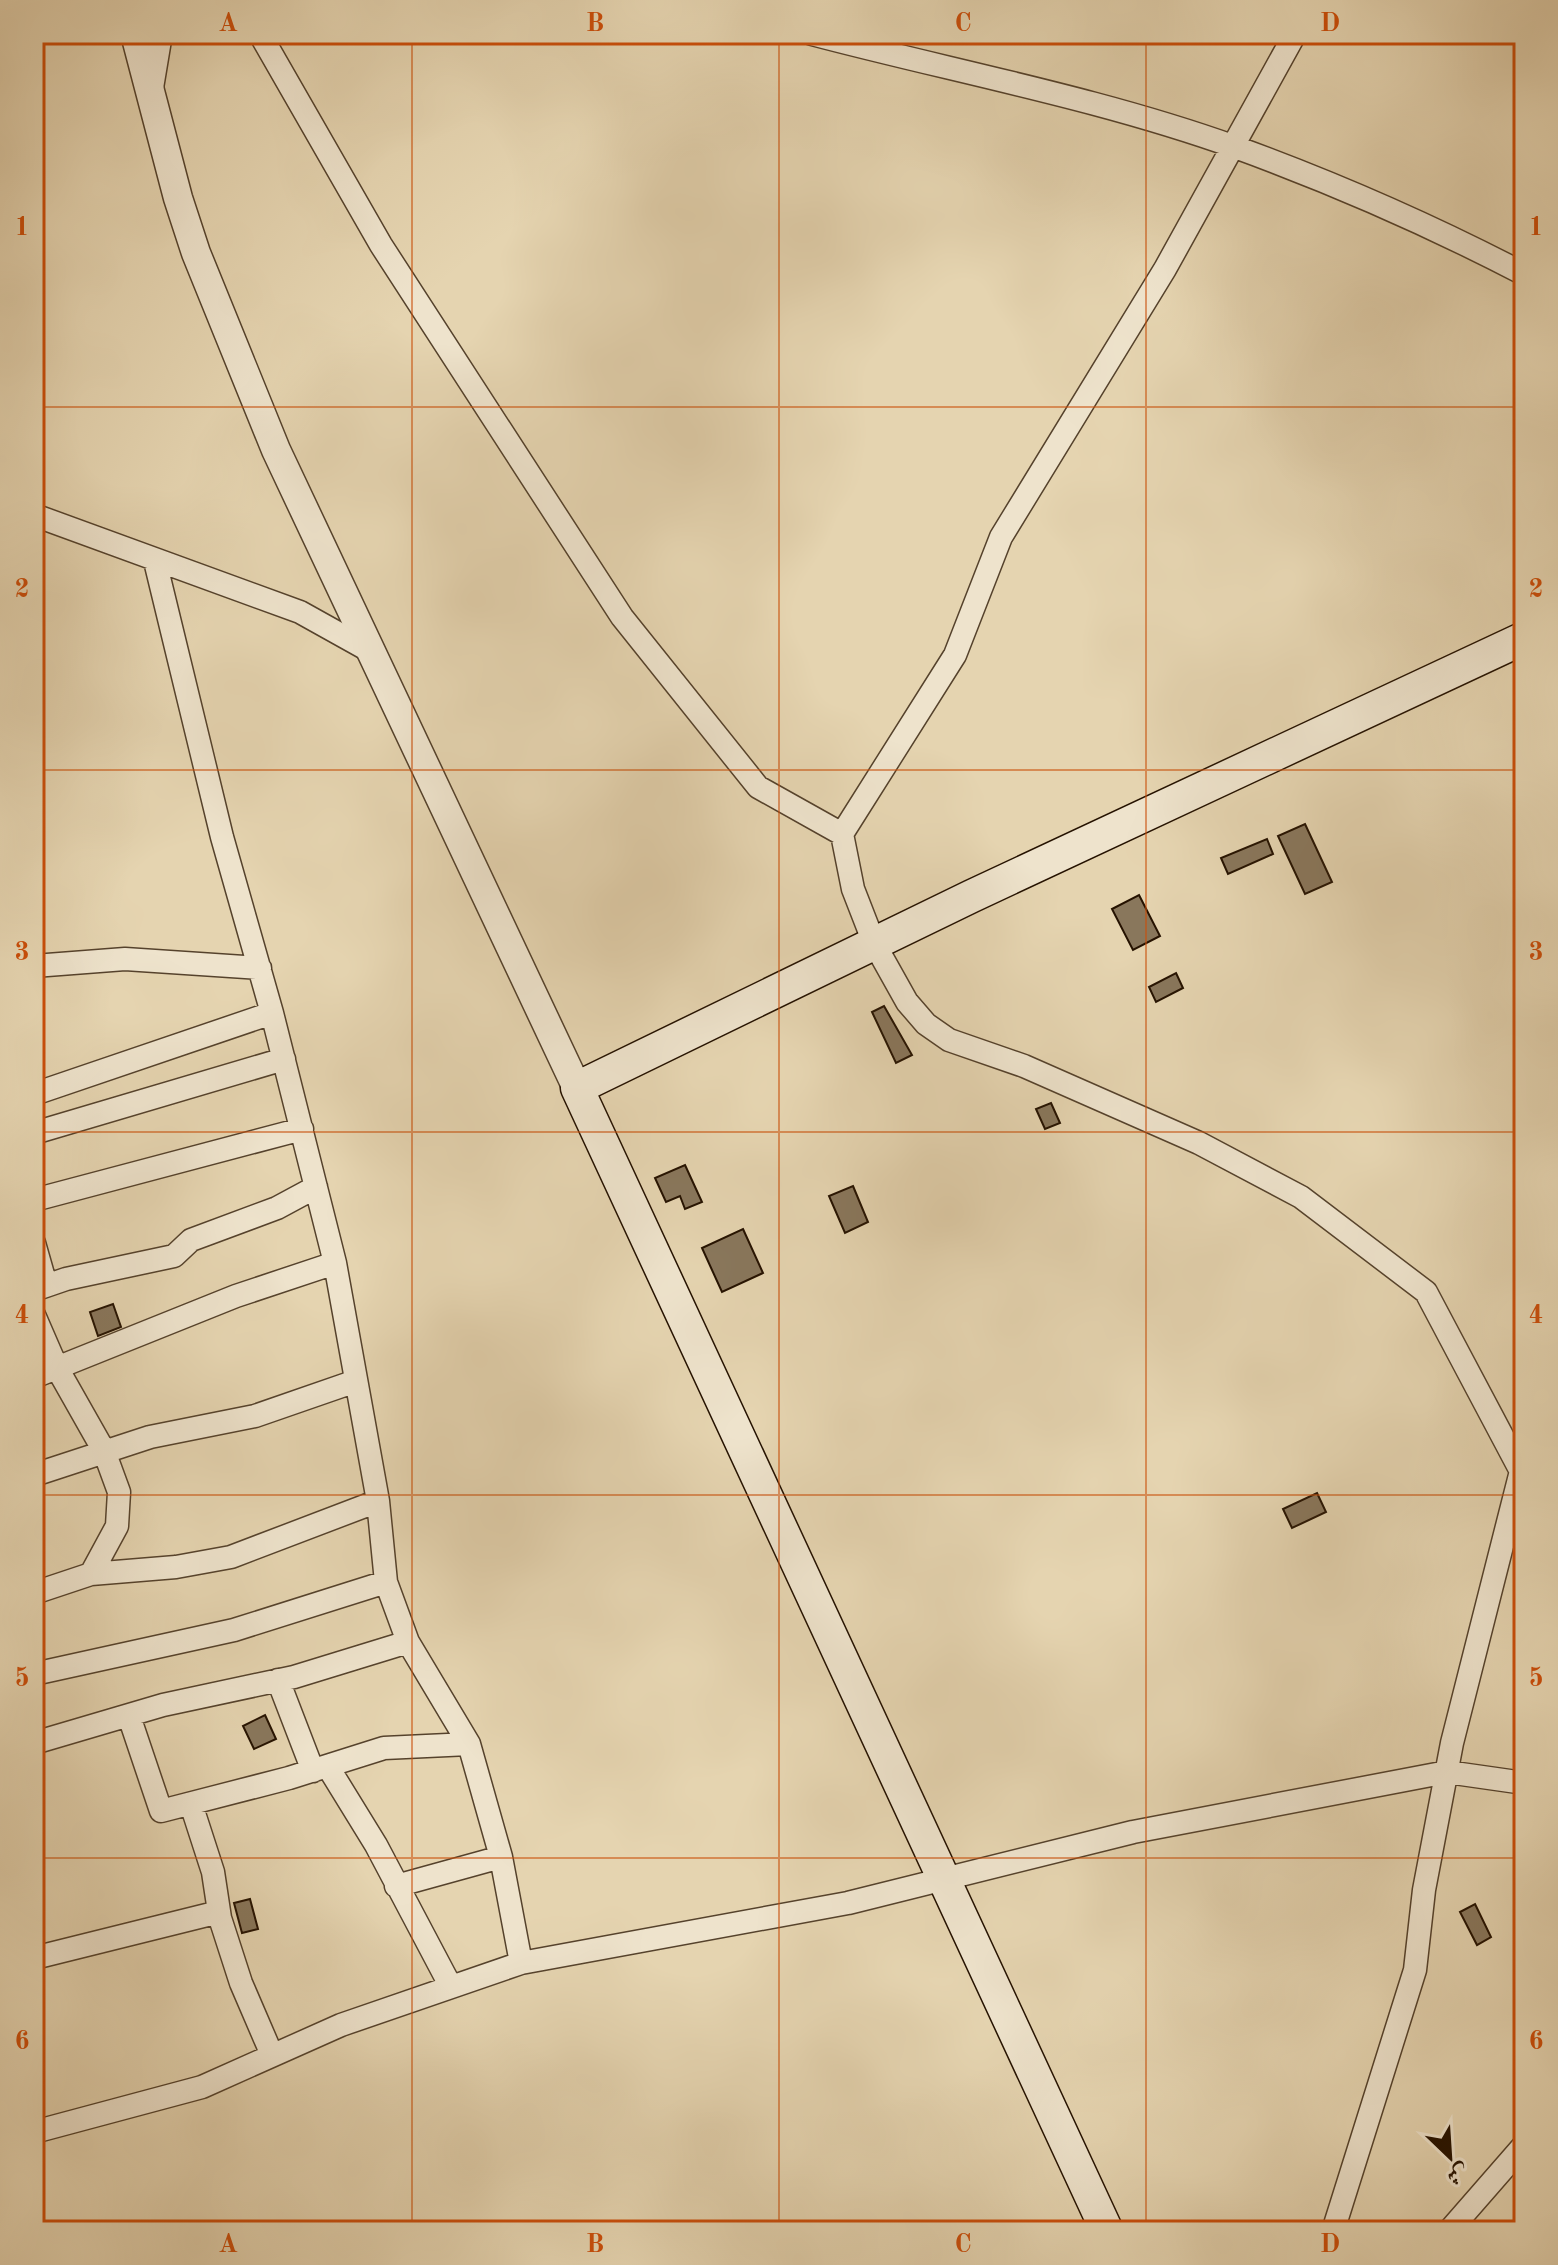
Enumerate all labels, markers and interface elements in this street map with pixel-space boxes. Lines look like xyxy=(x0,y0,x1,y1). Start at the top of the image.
text: A xyxy=(218,11,238,37)
text: B xyxy=(586,11,604,37)
text: C xyxy=(954,11,972,37)
text: D xyxy=(1320,11,1340,37)
text: 1 xyxy=(14,215,30,241)
text: 1 xyxy=(1528,215,1544,241)
text: 2 xyxy=(14,577,30,603)
text: 2 xyxy=(1528,577,1544,603)
text: 3 xyxy=(14,940,30,966)
text: 3 xyxy=(1528,940,1544,966)
text: 4 xyxy=(14,1303,30,1329)
text: 4 xyxy=(1528,1303,1544,1329)
text: 5 xyxy=(14,1666,30,1692)
text: 5 xyxy=(1528,1666,1544,1692)
text: 6 xyxy=(14,2029,30,2055)
text: 6 xyxy=(1528,2029,1544,2055)
north arrow xyxy=(1410,2117,1490,2197)
text: ش xyxy=(1443,2159,1472,2188)
text: A xyxy=(218,2232,238,2258)
text: B xyxy=(586,2232,604,2258)
text: C xyxy=(954,2232,972,2258)
text: D xyxy=(1320,2232,1340,2258)

